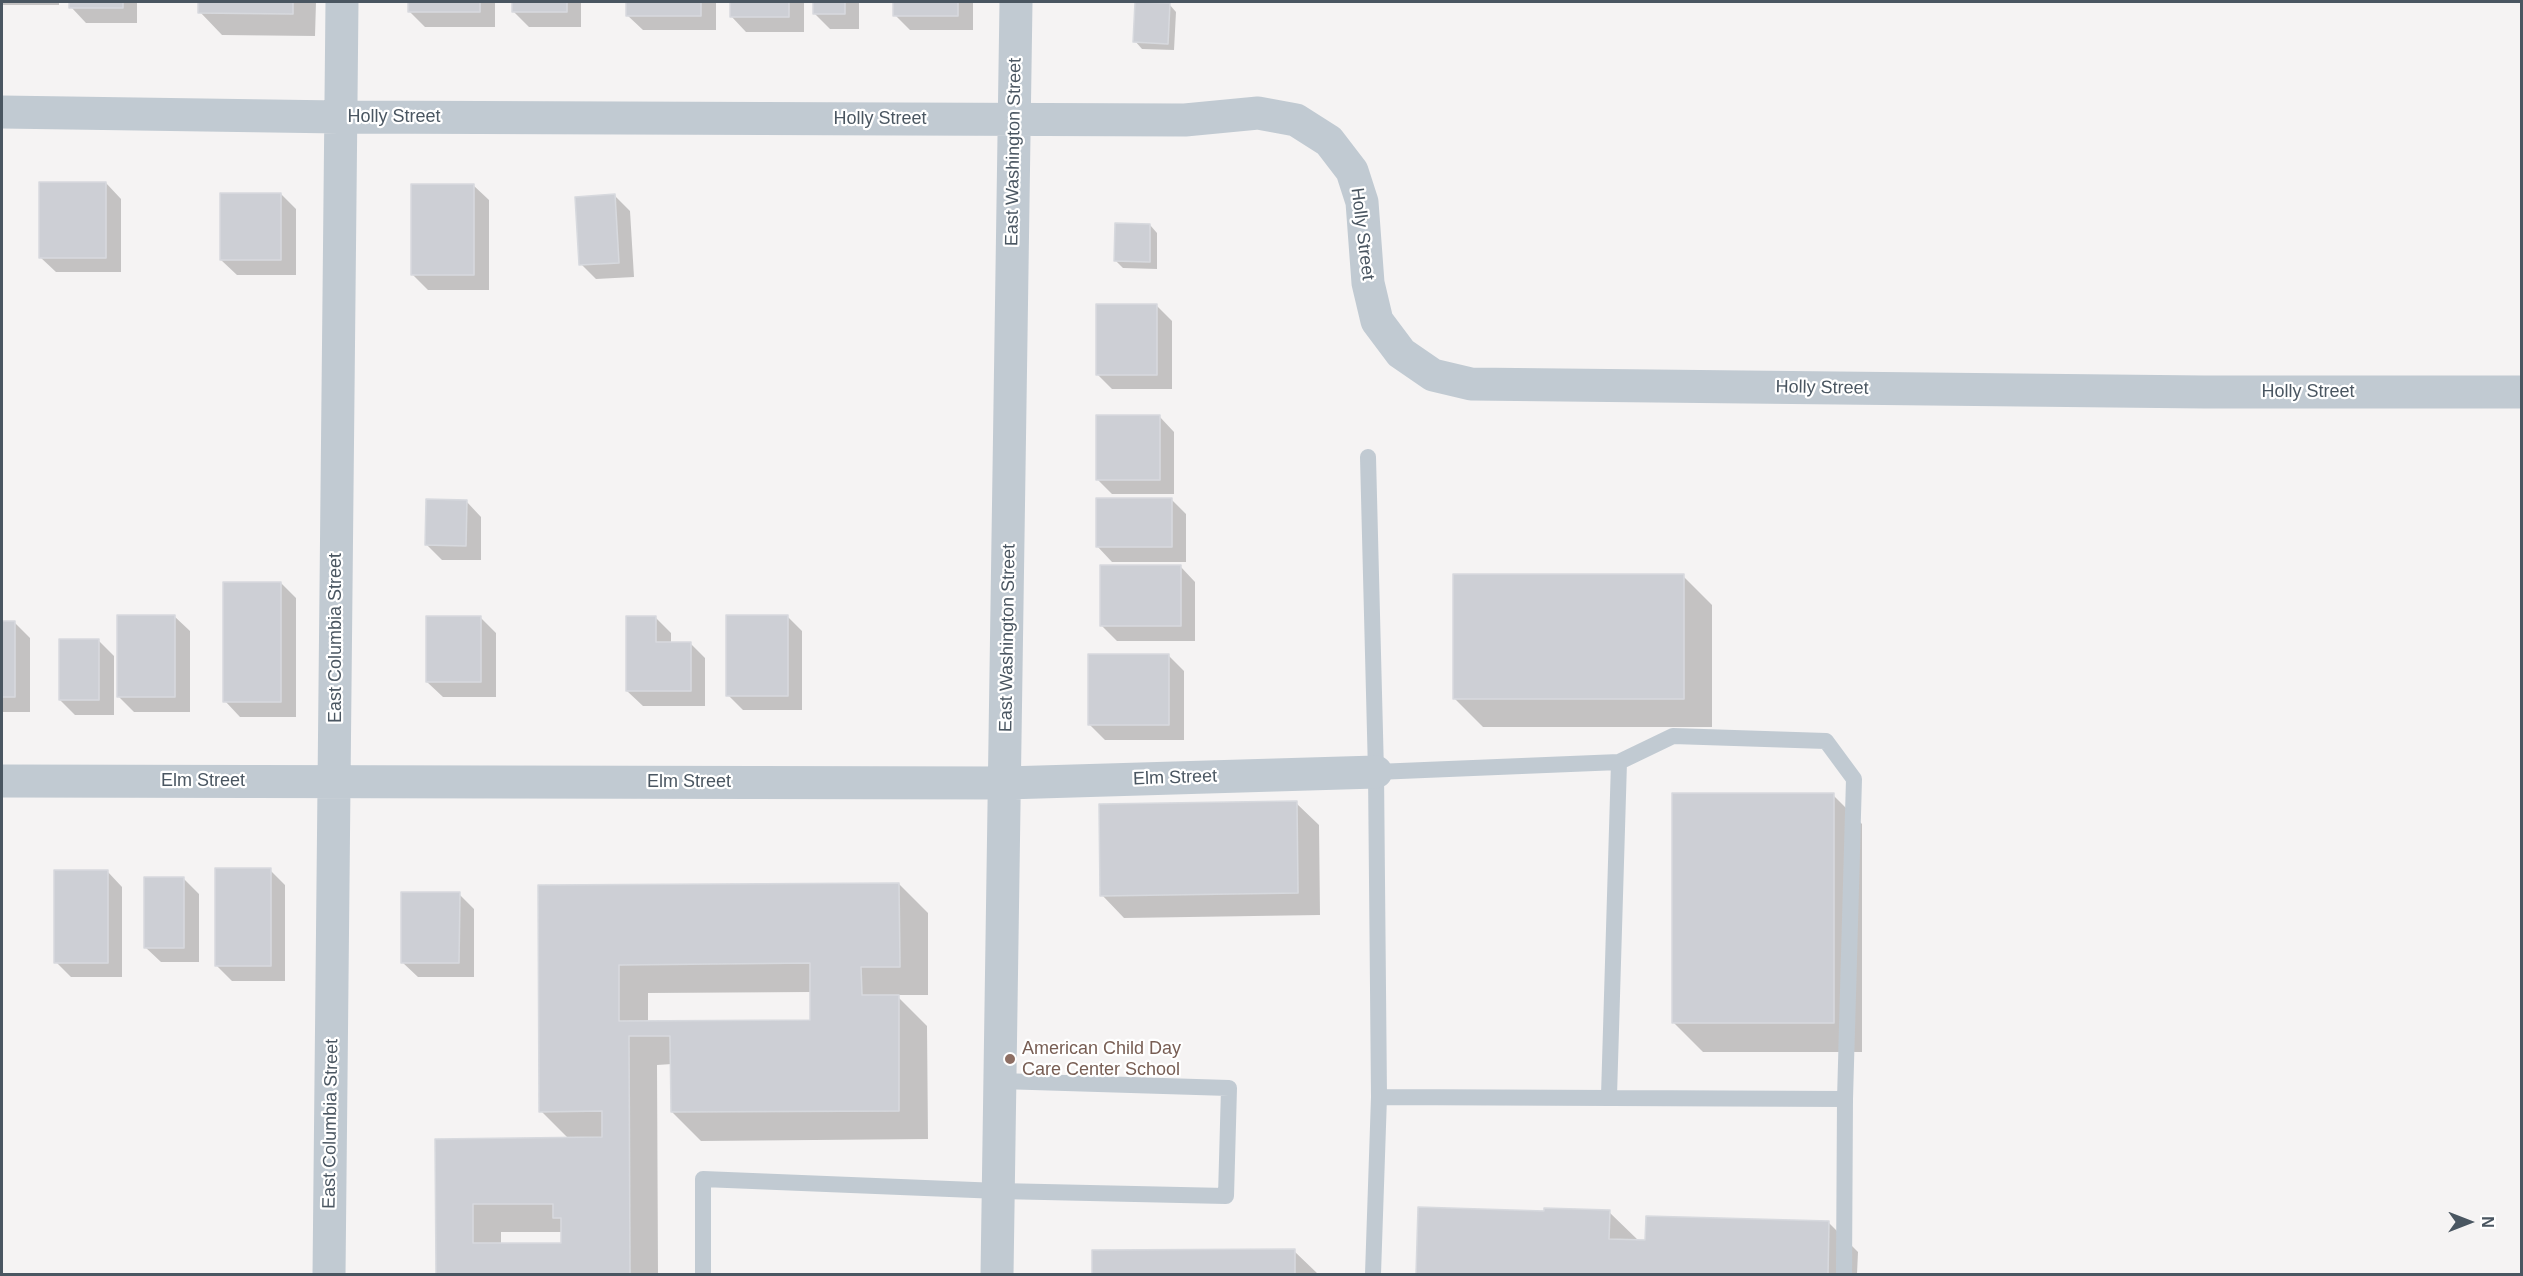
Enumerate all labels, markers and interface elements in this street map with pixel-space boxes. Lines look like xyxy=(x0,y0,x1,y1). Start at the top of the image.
street label: East Washington Street xyxy=(1002,58,1026,246)
street label: Holly Street xyxy=(347,106,441,128)
street label: Holly Street xyxy=(833,108,927,130)
street label: Holly Street xyxy=(1346,187,1378,281)
street label: Holly Street xyxy=(1775,376,1869,400)
street label: Holly Street xyxy=(2261,381,2355,403)
street label: East Washington Street xyxy=(996,544,1020,732)
street label: East Columbia Street xyxy=(325,553,347,723)
street label: Elm Street xyxy=(1133,766,1217,790)
street label: Elm Street xyxy=(161,770,245,792)
street label: Elm Street xyxy=(647,771,731,793)
place label: American Child Day Care Center School xyxy=(1022,1038,1181,1080)
street label: East Columbia Street xyxy=(319,1039,343,1209)
marker: American Child Day Care Center School xyxy=(1003,1052,1017,1066)
north arrow xyxy=(2439,1192,2499,1252)
text: N xyxy=(2479,1216,2496,1228)

